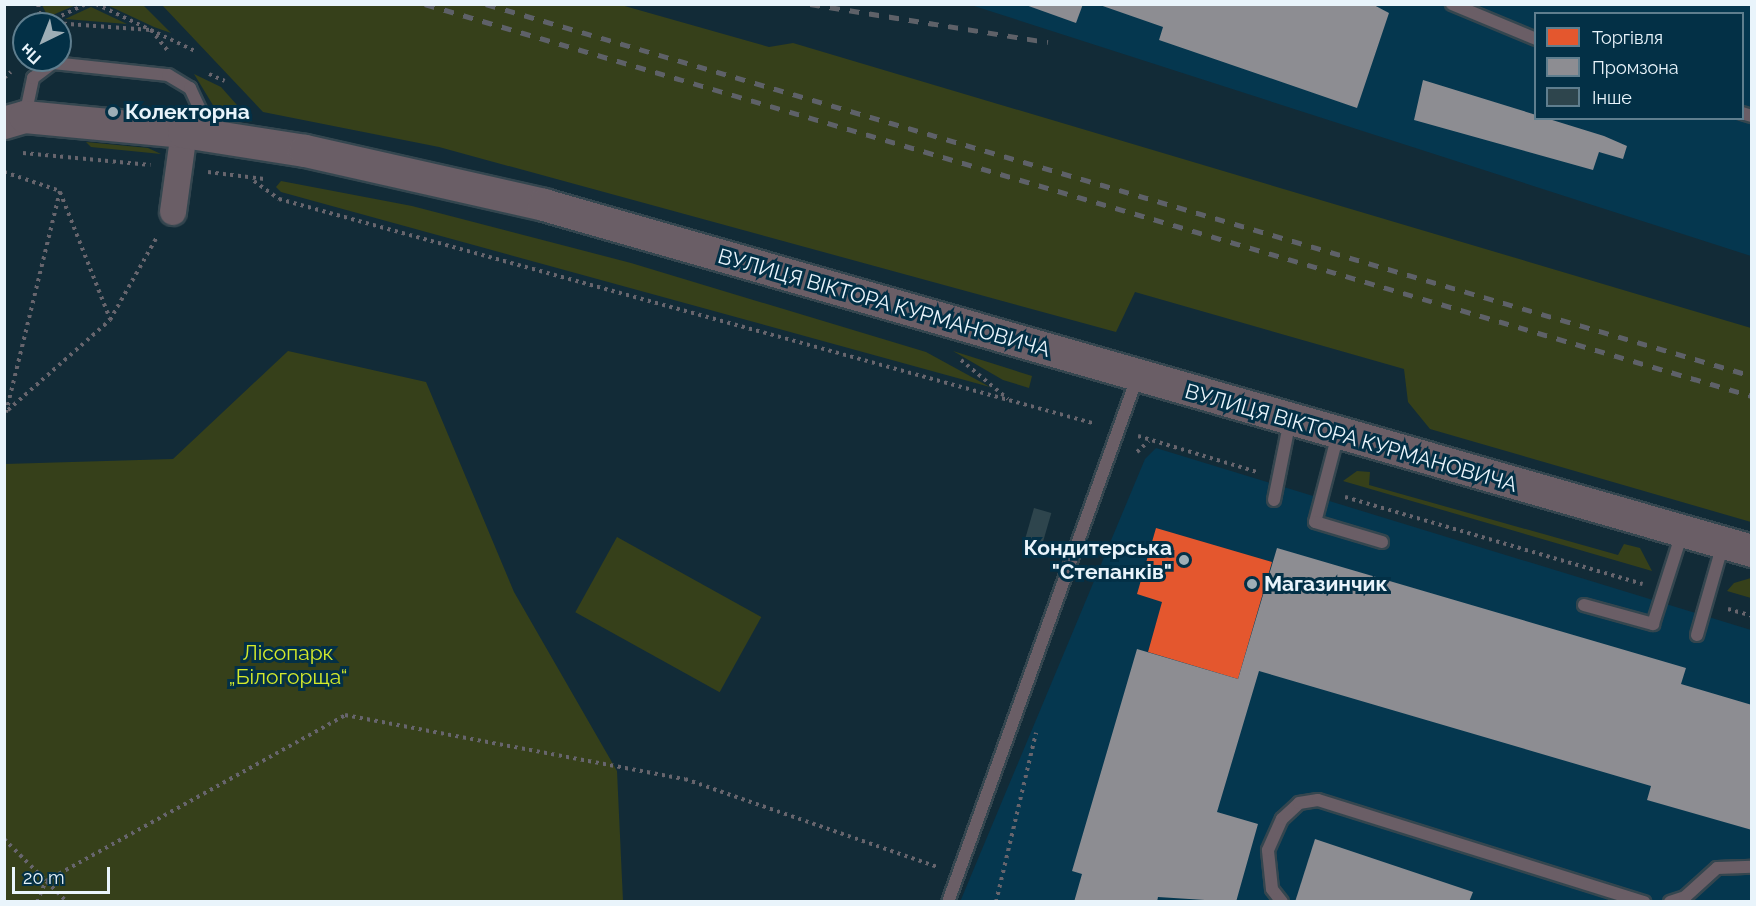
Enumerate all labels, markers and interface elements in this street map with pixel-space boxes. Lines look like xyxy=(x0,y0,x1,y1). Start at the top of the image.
north arrow xyxy=(12,12,72,72)
legend xyxy=(1534,12,1744,120)
text: Торгівля xyxy=(1592,27,1663,48)
text: Пн xyxy=(16,40,45,68)
text: Промзона xyxy=(1592,57,1679,78)
text: Інше xyxy=(1592,87,1632,108)
place label: Колекторна xyxy=(125,99,250,125)
marker: Колекторна xyxy=(106,105,120,119)
street label: ВУЛИЦЯ ВІКТОРА КУРМАНОВИЧА xyxy=(715,243,1053,363)
street label: ВУЛИЦЯ ВІКТОРА КУРМАНОВИЧА xyxy=(1182,378,1520,498)
place label: Кондитерська "Степанків" xyxy=(1023,535,1172,585)
marker: Кондитерська "Степанків" xyxy=(1177,553,1191,567)
place label: Магазинчик xyxy=(1264,571,1387,597)
marker: Магазинчик xyxy=(1245,577,1259,591)
park label: Лісопарк „Білогорща“ xyxy=(229,640,347,690)
scale bar xyxy=(15,855,112,893)
text: 20 m xyxy=(23,867,65,888)

